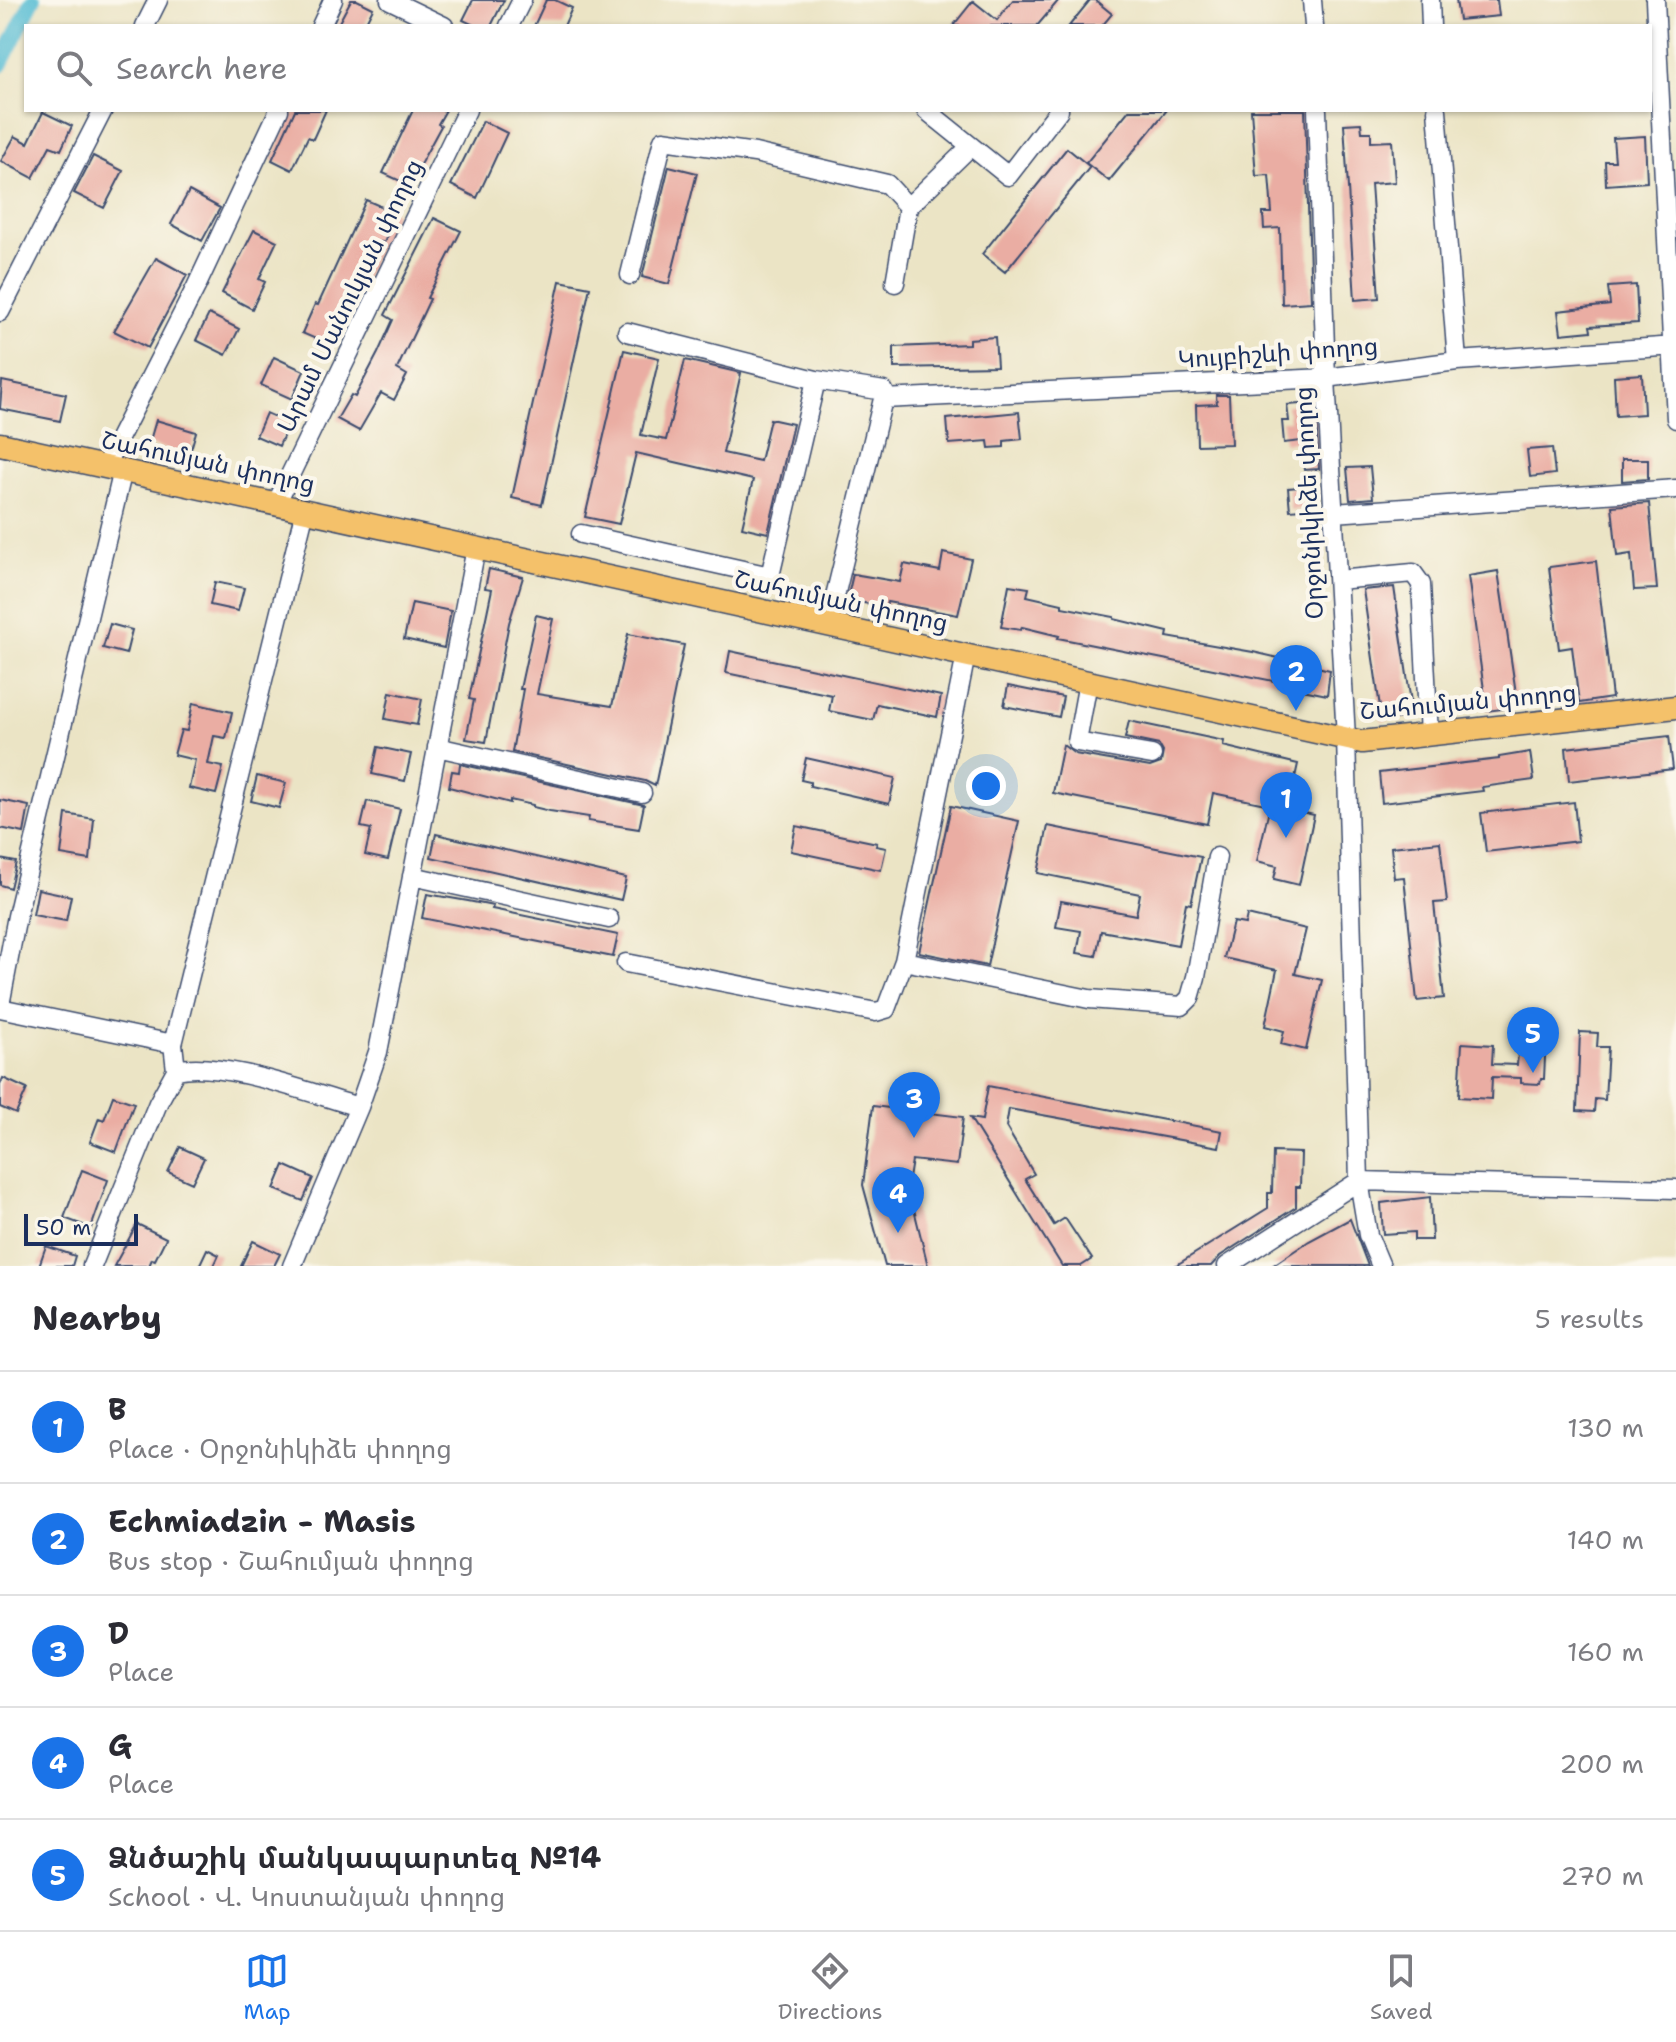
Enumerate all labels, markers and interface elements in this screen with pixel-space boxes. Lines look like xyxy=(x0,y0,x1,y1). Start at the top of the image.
search box xyxy=(24,24,1652,112)
icon: search xyxy=(52,46,96,90)
text: Search here xyxy=(116,48,287,89)
street label: Արամ Մանուկյան փողոց xyxy=(270,154,430,438)
street label: Կույբիշևի փողոց xyxy=(1177,330,1379,376)
street label: Օրջոնիկիձե փողոց xyxy=(1287,386,1331,620)
street label: Շահումյան փողոց xyxy=(98,424,318,500)
street label: Շահումյան փողոց xyxy=(731,563,951,639)
pin: 2 xyxy=(1270,645,1322,711)
street label: Շահումյան փողոց xyxy=(1358,677,1578,727)
your location xyxy=(966,766,1006,806)
pin: 1 xyxy=(1260,772,1312,838)
pin: 5 xyxy=(1507,1007,1559,1073)
pin: 3 xyxy=(888,1072,940,1138)
pin: 4 xyxy=(872,1167,924,1233)
scale bar xyxy=(24,1210,138,1246)
text: 50 m xyxy=(36,1213,91,1242)
text: Nearby xyxy=(32,1295,162,1341)
text: 5 results xyxy=(1535,1301,1644,1336)
text: B xyxy=(108,1389,127,1430)
text: 1 xyxy=(52,1410,64,1445)
text: 130 m xyxy=(1567,1410,1644,1445)
text: Place · Օրջոնիկիձե փողոց xyxy=(108,1431,452,1466)
text: Echmiadzin - Masis xyxy=(108,1501,415,1542)
text: 2 xyxy=(49,1522,67,1557)
text: 140 m xyxy=(1567,1522,1644,1557)
text: Bus stop · Շահումյան փողոց xyxy=(108,1543,474,1578)
text: D xyxy=(108,1613,129,1654)
text: 3 xyxy=(49,1634,67,1669)
text: 160 m xyxy=(1567,1634,1644,1669)
text: Place xyxy=(108,1654,174,1689)
text: G xyxy=(108,1725,132,1766)
text: 4 xyxy=(49,1746,67,1781)
text: 200 m xyxy=(1559,1746,1644,1781)
text: Place xyxy=(108,1766,174,1801)
text: Ձնծաշիկ մանկապարտեզ №14 xyxy=(108,1837,601,1878)
text: 5 xyxy=(50,1858,66,1893)
text: 270 m xyxy=(1561,1858,1644,1893)
text: School · Վ. Կոստանյան փողոց xyxy=(108,1879,505,1914)
tab: Map xyxy=(244,1949,291,2026)
tab: Directions xyxy=(778,1949,883,2026)
tab: Saved xyxy=(1370,1949,1432,2026)

